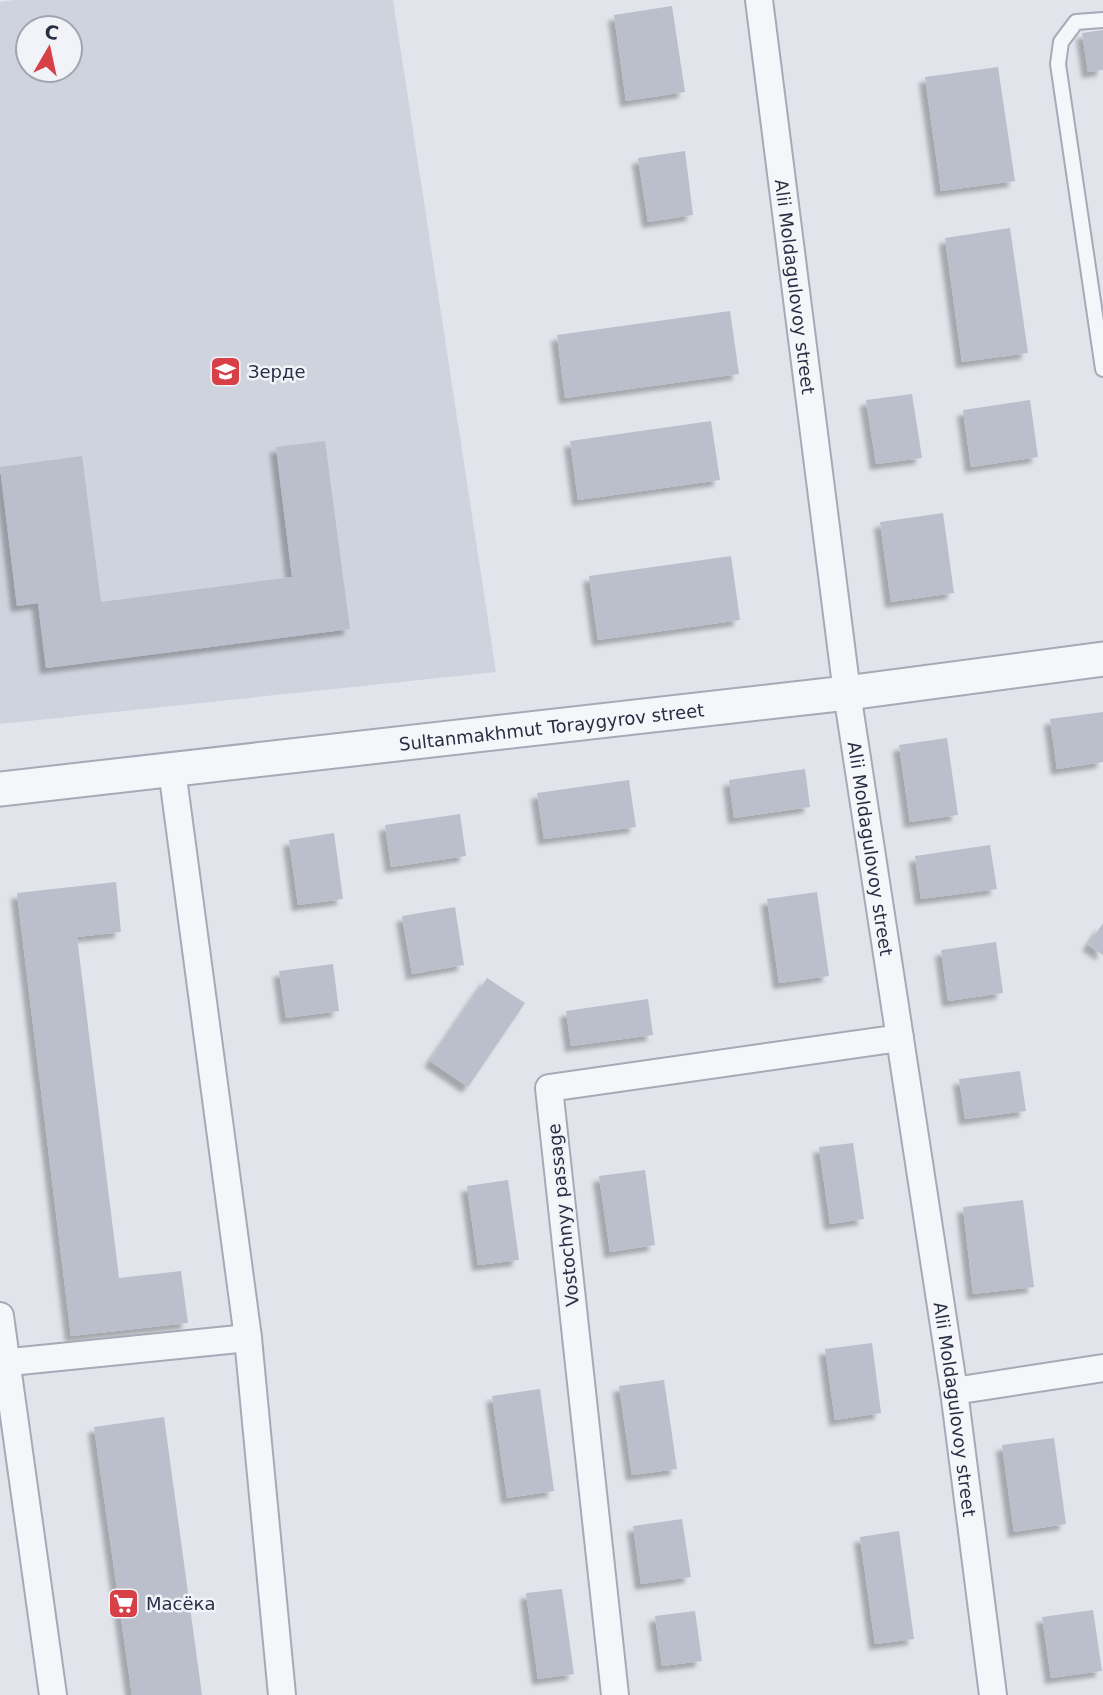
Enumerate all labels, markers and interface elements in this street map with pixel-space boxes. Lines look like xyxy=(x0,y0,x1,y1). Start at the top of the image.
north arrow xyxy=(14,14,84,84)
text: С xyxy=(43,20,60,44)
street label: Alii Moldagulovoy street xyxy=(771,178,819,396)
school or university icon: Зерде xyxy=(208,354,242,388)
place label: Зерде xyxy=(248,361,306,382)
street label: Sultanmakhmut Toraygyrov street xyxy=(398,699,705,754)
street label: Alii Moldagulovoy street xyxy=(844,740,898,957)
street label: Vostochnyy passage xyxy=(543,1122,583,1308)
street label: Alii Moldagulovoy street xyxy=(930,1300,981,1518)
supermarket icon: Масёка xyxy=(106,1586,140,1620)
place label: Масёка xyxy=(146,1593,215,1614)

